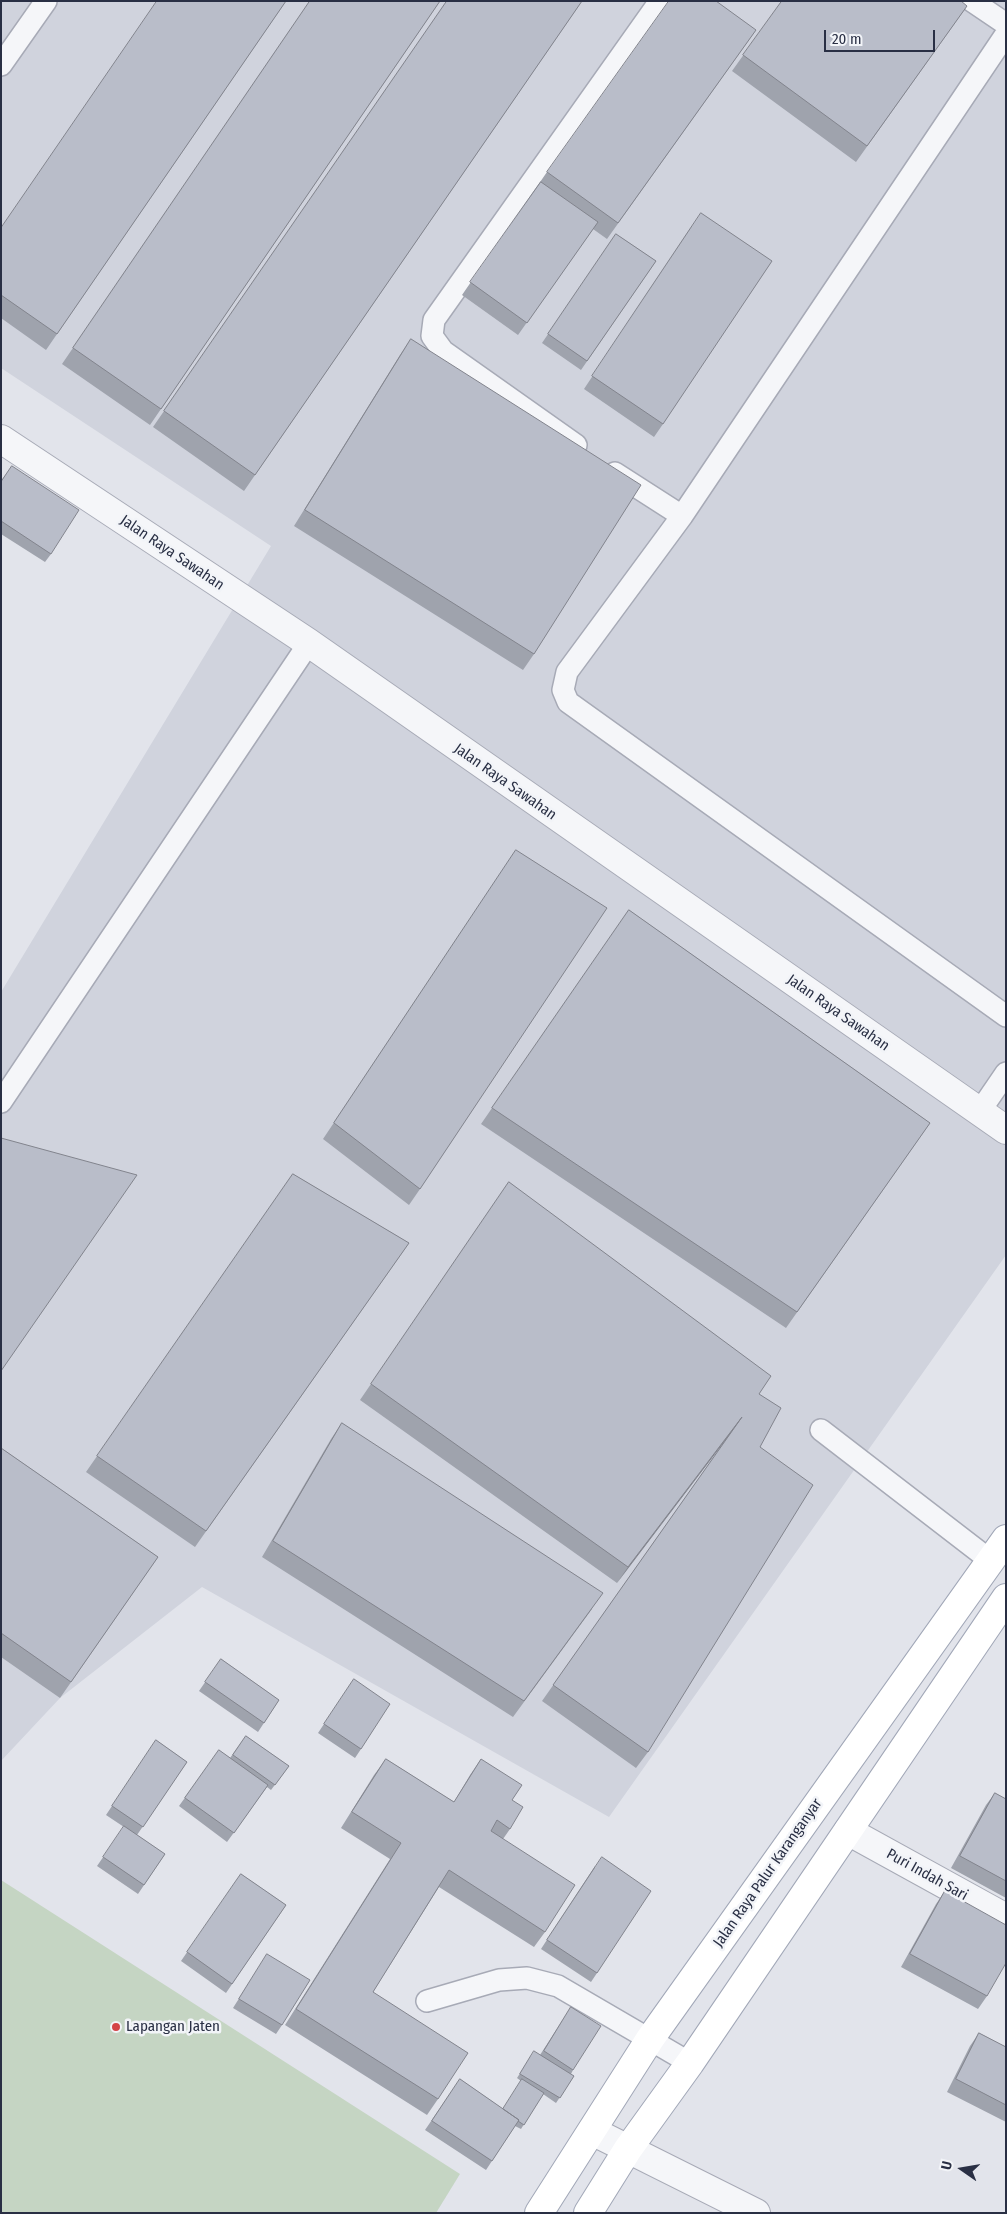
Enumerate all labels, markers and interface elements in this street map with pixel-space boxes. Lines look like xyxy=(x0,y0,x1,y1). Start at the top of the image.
scale bar xyxy=(827,20,938,52)
text: 20 m xyxy=(832,30,862,48)
street label: Jalan Raya Sawahan xyxy=(117,512,227,594)
street label: Jalan Raya Sawahan xyxy=(450,740,560,824)
street label: Jalan Raya Sawahan xyxy=(783,971,893,1055)
street label: Jalan Raya Palur Karanganyar xyxy=(710,1795,826,1951)
street label: Puri Indah Sari xyxy=(883,1845,971,1905)
place label: Lapangan Jaten xyxy=(126,2018,220,2036)
marker: Lapangan Jaten xyxy=(110,2021,122,2033)
north arrow xyxy=(937,2144,987,2194)
text: U xyxy=(938,2160,956,2171)

